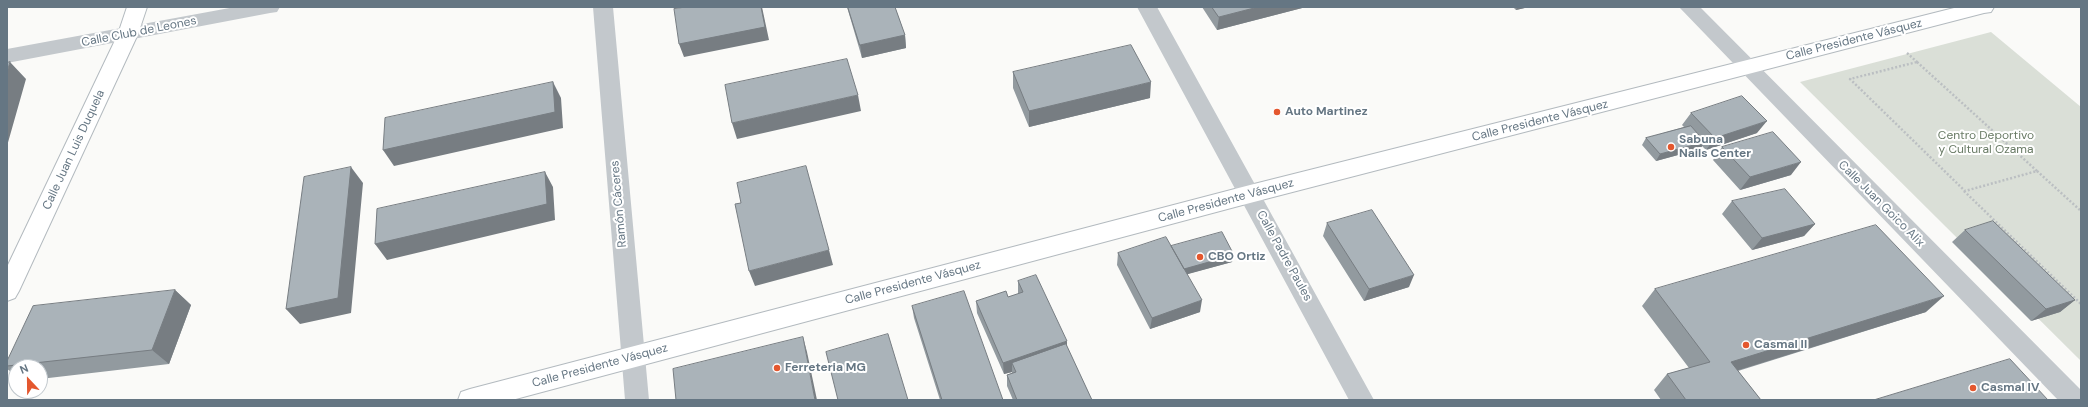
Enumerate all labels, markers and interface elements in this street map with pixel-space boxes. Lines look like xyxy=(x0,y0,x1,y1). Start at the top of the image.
street label: Calle Club de Leones xyxy=(80,14,198,50)
street label: Calle Presidente Vásquez xyxy=(1784,16,1924,64)
street label: Calle Juan Luis Duquela xyxy=(40,88,108,212)
street label: Calle Presidente Vásquez xyxy=(1470,97,1610,145)
place label: Auto Martinez xyxy=(1285,105,1368,119)
marker: Auto Martinez xyxy=(1272,107,1282,117)
park label: Centro Deportivo y Cultural Ozama xyxy=(1938,129,2034,157)
place label: Sabuna Nails Center xyxy=(1679,133,1751,161)
marker: Sabuna Nails Center xyxy=(1666,142,1676,152)
street label: Calle Juan Goico Alix xyxy=(1835,158,1927,250)
street label: Ramón Cáceres xyxy=(608,160,630,248)
street label: Calle Presidente Vásquez xyxy=(1157,176,1295,226)
street label: Calle Padre Paules xyxy=(1253,208,1315,304)
place label: CBO Ortiz xyxy=(1208,250,1265,264)
marker: CBO Ortiz xyxy=(1195,252,1205,262)
street label: Calle Presidente Vásquez xyxy=(844,258,982,308)
place label: Casmal II xyxy=(1754,338,1807,352)
marker: Casmal II xyxy=(1741,340,1751,350)
street label: Calle Presidente Vásquez xyxy=(531,341,669,391)
north arrow xyxy=(8,359,48,399)
text: N xyxy=(18,361,30,377)
place label: Ferreteria MG xyxy=(785,361,866,375)
marker: Ferreteria MG xyxy=(772,363,782,373)
place label: Casmal IV xyxy=(1981,381,2039,395)
marker: Casmal IV xyxy=(1968,383,1978,393)

